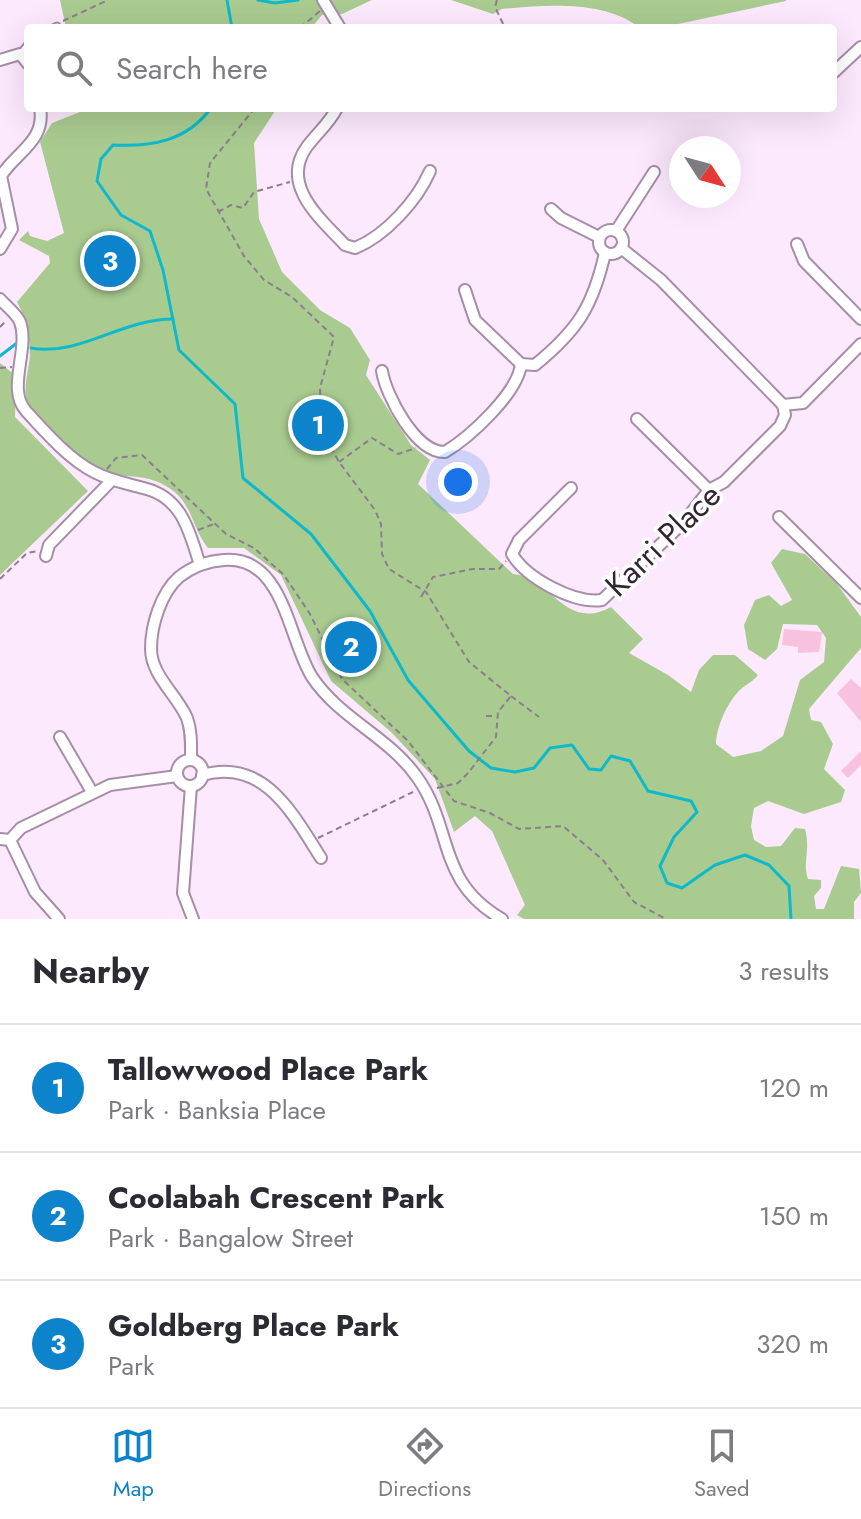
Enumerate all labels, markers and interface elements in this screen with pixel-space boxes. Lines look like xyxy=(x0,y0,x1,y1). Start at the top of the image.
search box xyxy=(24,24,837,112)
icon: search xyxy=(52,46,96,90)
text: Search here xyxy=(116,47,268,90)
north arrow xyxy=(669,136,741,208)
pin: 3 xyxy=(84,231,136,291)
pin: 1 xyxy=(292,395,344,455)
your location xyxy=(438,462,478,502)
street label: Karri Place xyxy=(595,473,731,607)
pin: 2 xyxy=(325,617,377,677)
text: Nearby xyxy=(32,947,149,996)
text: 3 results xyxy=(738,952,829,990)
text: Tallowwood Place Park xyxy=(108,1048,428,1091)
text: 1 xyxy=(51,1069,65,1107)
text: 120 m xyxy=(759,1069,829,1107)
text: Park · Banksia Place xyxy=(108,1091,326,1129)
text: Coolabah Crescent Park xyxy=(108,1176,445,1219)
text: 2 xyxy=(49,1197,67,1235)
text: 150 m xyxy=(759,1197,829,1235)
text: Park · Bangalow Street xyxy=(108,1219,353,1257)
text: Goldberg Place Park xyxy=(108,1304,399,1347)
text: 3 xyxy=(50,1325,66,1363)
text: 320 m xyxy=(756,1325,829,1363)
text: Park xyxy=(108,1347,154,1385)
tab: Map xyxy=(111,1424,155,1504)
tab: Directions xyxy=(378,1424,471,1504)
tab: Saved xyxy=(694,1424,750,1504)

